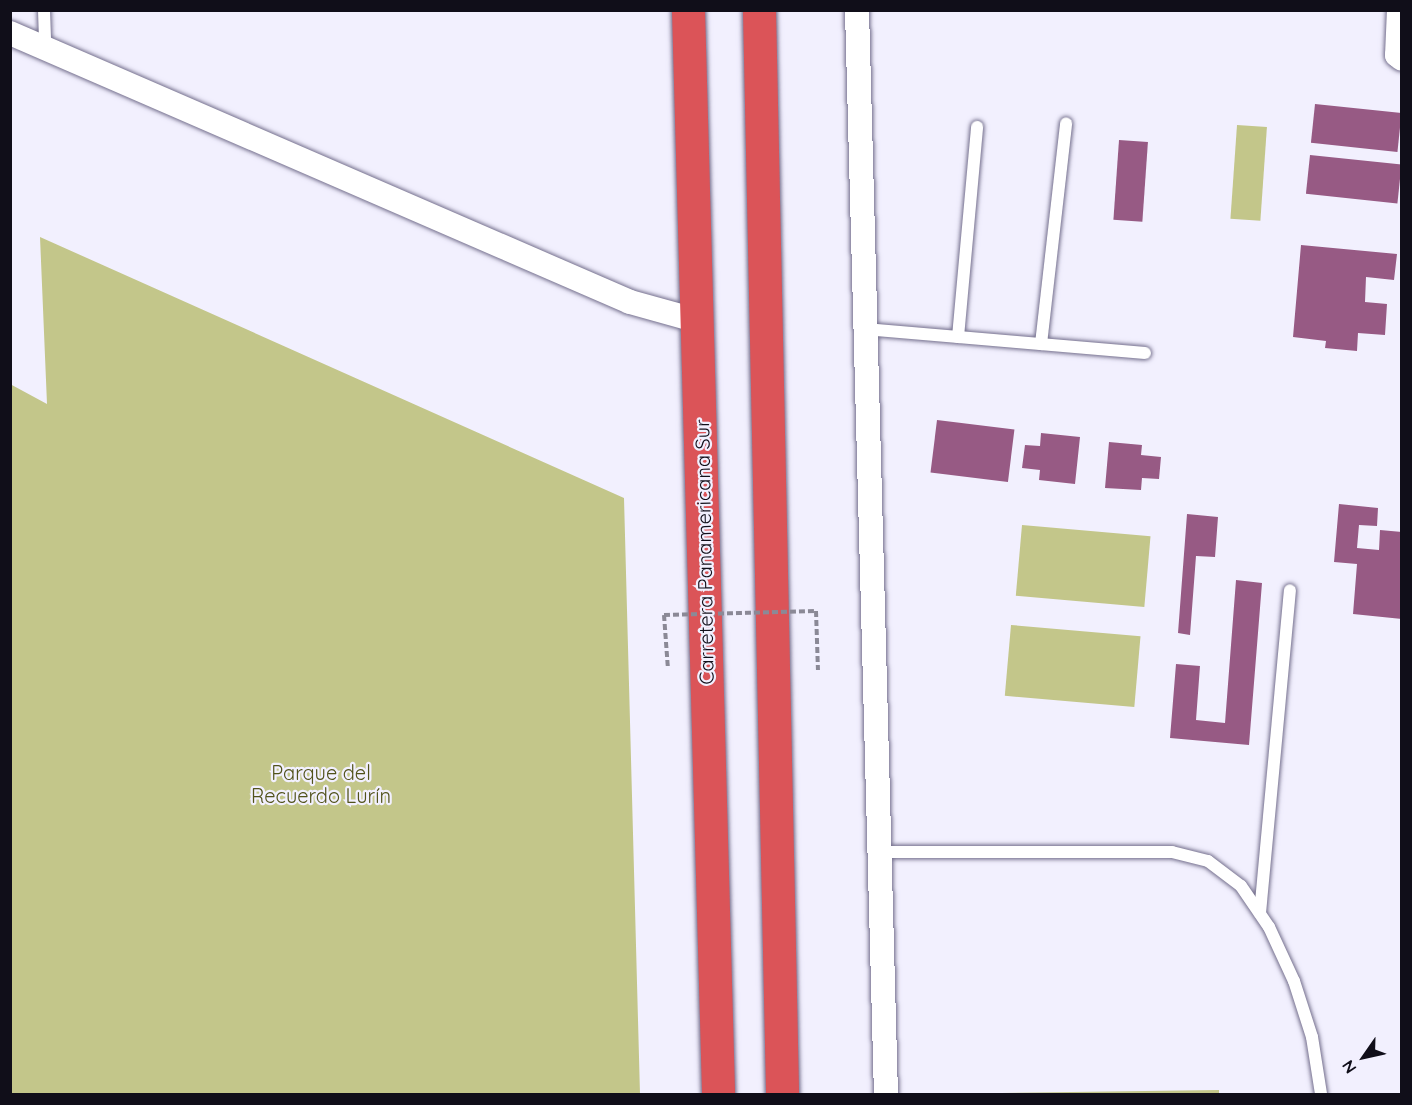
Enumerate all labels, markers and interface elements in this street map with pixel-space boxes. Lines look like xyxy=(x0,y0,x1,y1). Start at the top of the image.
street label: Carretera Panamericana Sur xyxy=(690,419,718,685)
park label: Parque del Recuerdo Lurín xyxy=(251,760,391,807)
north arrow xyxy=(1334,1027,1394,1087)
text: N xyxy=(1338,1057,1361,1078)

